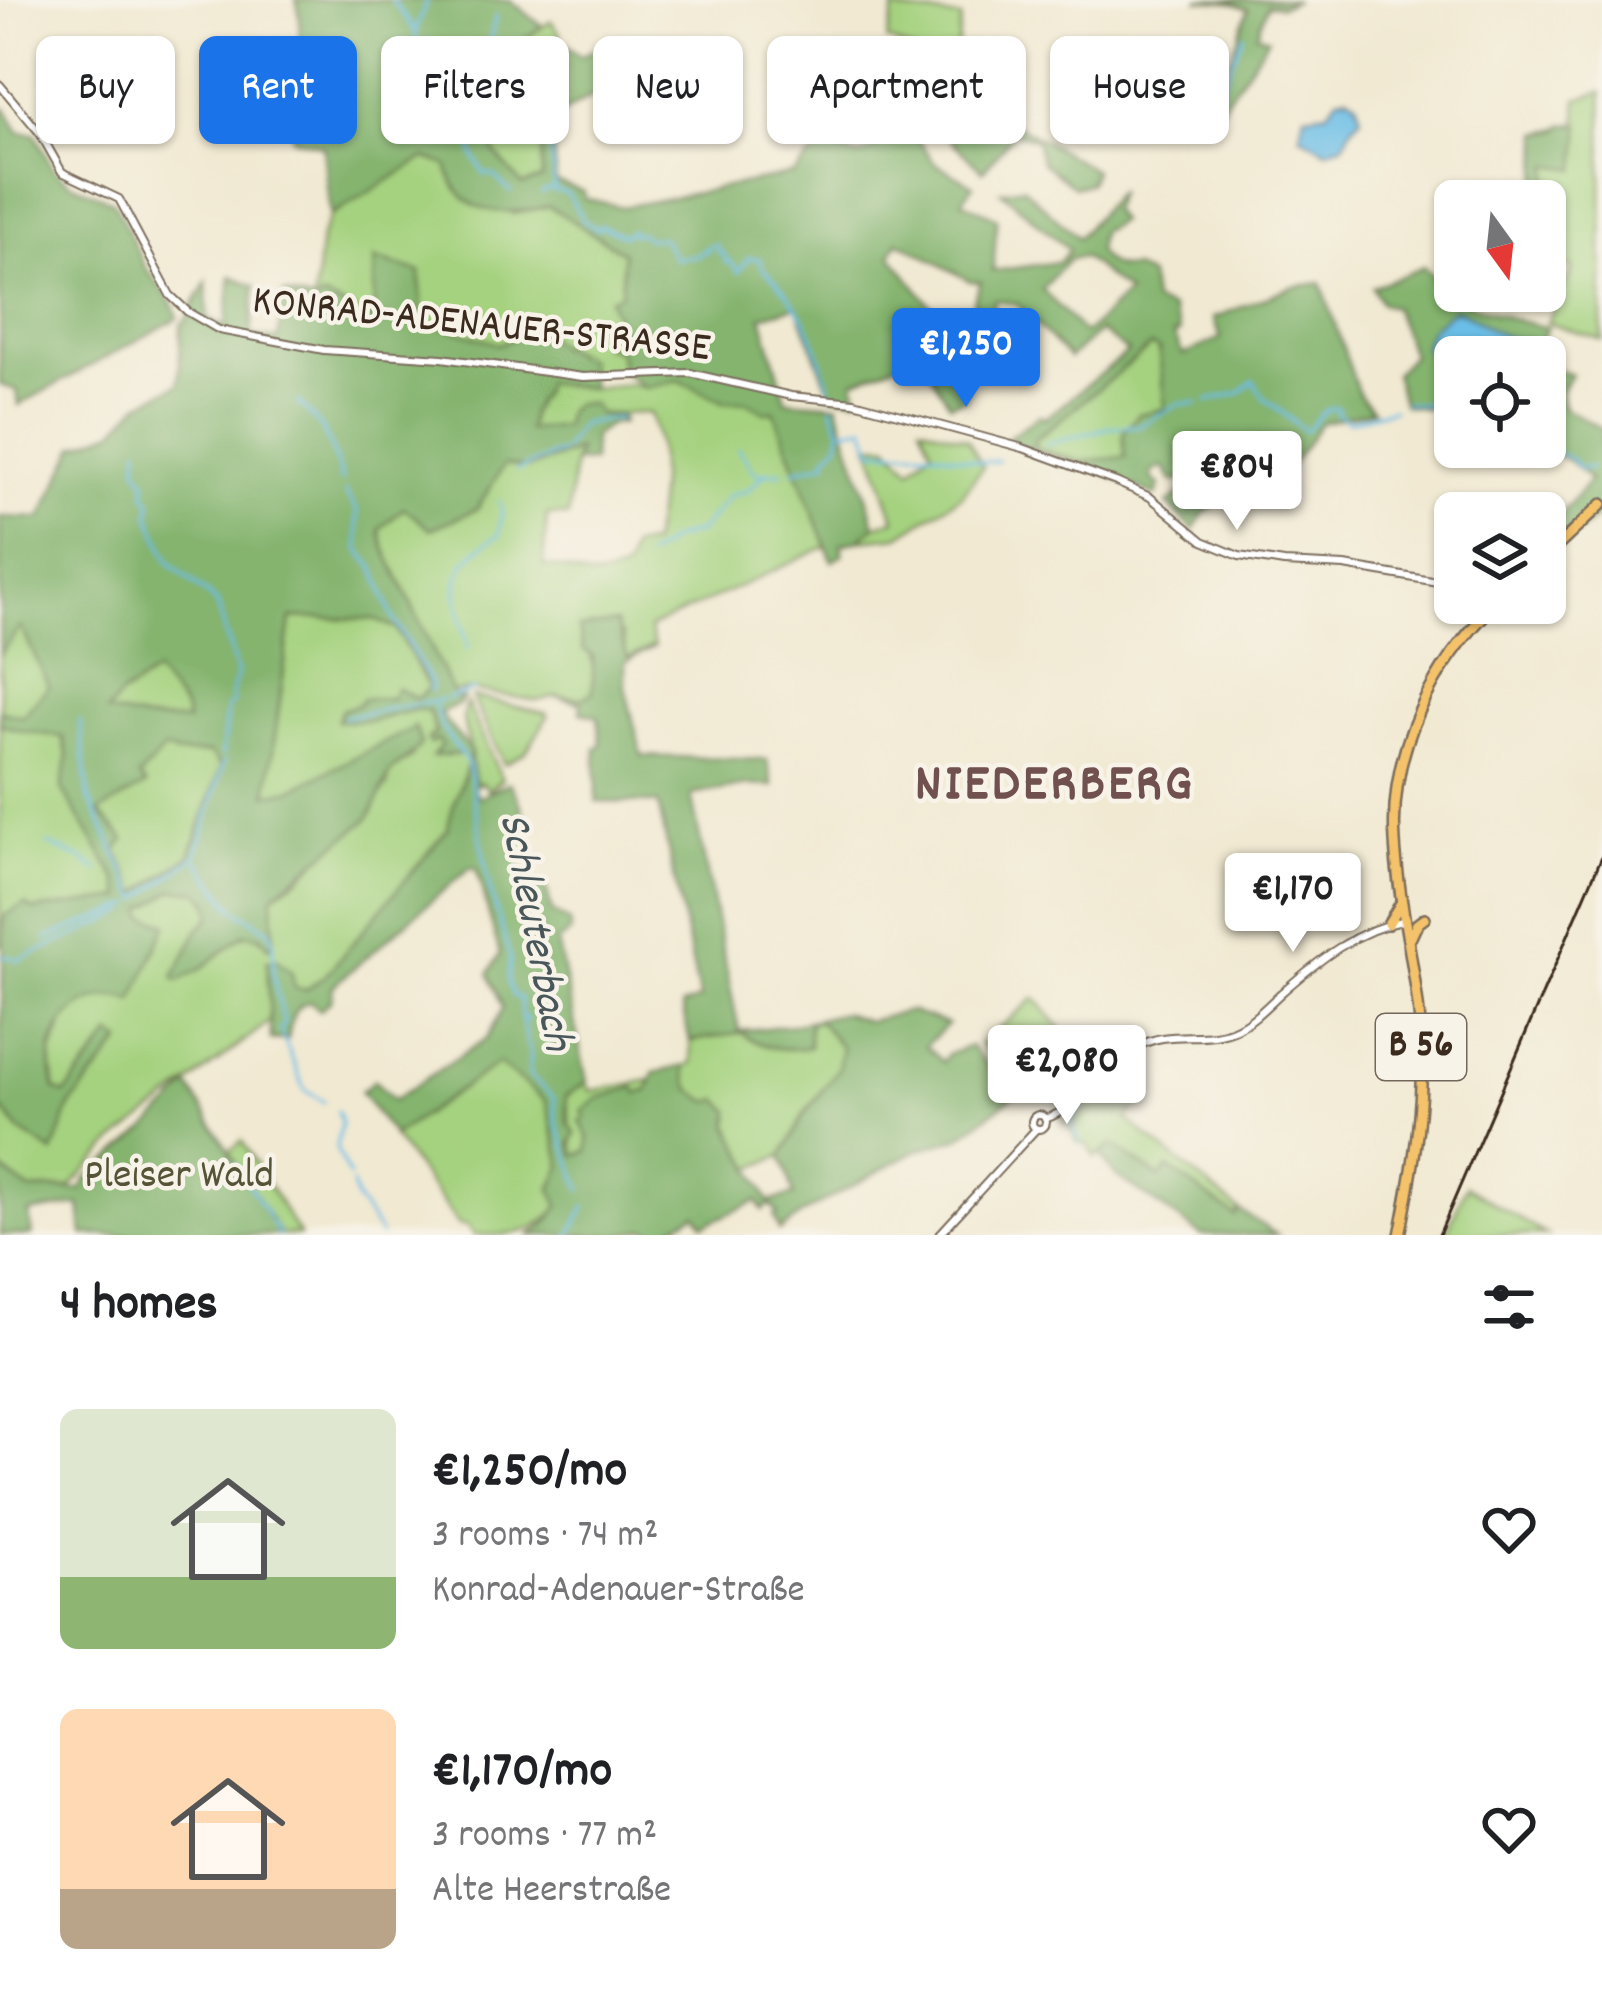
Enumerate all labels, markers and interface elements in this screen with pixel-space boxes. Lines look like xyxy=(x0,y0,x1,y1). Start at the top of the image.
chip: Buy xyxy=(36,36,175,144)
chip: Rent xyxy=(199,36,357,144)
chip: Filters xyxy=(381,36,569,144)
chip: New xyxy=(593,36,743,144)
chip: Apartment xyxy=(767,36,1026,144)
chip: House xyxy=(1050,36,1229,144)
north arrow xyxy=(1434,180,1566,312)
map controls xyxy=(1434,180,1566,624)
street label: KONRAD-ADENAUER-STRASSE xyxy=(249,273,713,381)
pin: €1,250 xyxy=(868,308,1064,410)
text: €1,250 xyxy=(919,319,1013,374)
button: locate xyxy=(1434,336,1566,468)
pin: €804 xyxy=(1166,431,1308,533)
text: €804 xyxy=(1200,442,1274,497)
button: layers xyxy=(1434,492,1566,624)
district label: NIEDERBERG xyxy=(915,749,1195,826)
water label: Schleuterbach xyxy=(479,808,588,1058)
pin: €1,170 xyxy=(1195,853,1391,955)
text: €1,170 xyxy=(1252,864,1334,919)
road number: B 56 xyxy=(1376,1014,1466,1080)
pin: €2,080 xyxy=(969,1025,1165,1127)
text: €2,080 xyxy=(1015,1036,1119,1091)
park label: Pleiser Wald xyxy=(84,1148,274,1208)
text: 4 homes xyxy=(60,1271,218,1343)
icon: filters xyxy=(1476,1274,1542,1340)
text: €1,250/mo xyxy=(432,1438,627,1510)
icon: home xyxy=(156,1457,300,1601)
icon: heart xyxy=(1476,1496,1542,1562)
text: 3 rooms · 74 m² xyxy=(432,1510,658,1565)
text: Konrad-Adenauer-Straße xyxy=(432,1565,805,1620)
text: €1,170/mo xyxy=(432,1738,612,1810)
icon: home xyxy=(156,1757,300,1901)
icon: heart xyxy=(1476,1796,1542,1862)
text: 3 rooms · 77 m² xyxy=(432,1810,657,1865)
text: Alte Heerstraße xyxy=(432,1865,671,1920)

